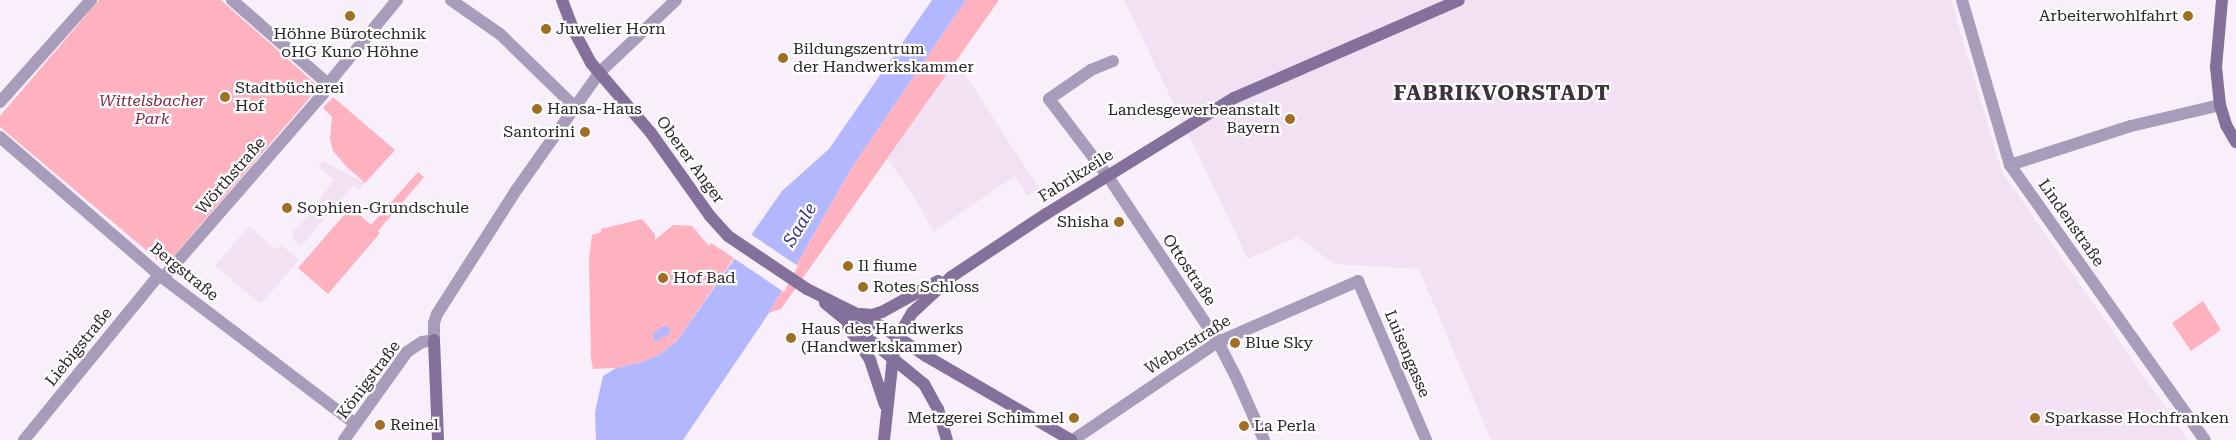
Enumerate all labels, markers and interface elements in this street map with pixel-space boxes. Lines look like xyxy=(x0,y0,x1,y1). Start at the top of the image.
place label: Arbeiterwohlfahrt xyxy=(2039,6,2178,26)
marker: Höhne Bürotechnik oHG Kuno Höhne xyxy=(344,10,356,22)
marker: Arbeiterwohlfahrt xyxy=(2182,10,2194,22)
place label: Juwelier Horn xyxy=(556,19,666,39)
marker: Juwelier Horn xyxy=(540,23,552,35)
place label: Höhne Bürotechnik oHG Kuno Höhne xyxy=(274,24,426,62)
place label: Bildungszentrum der Handwerkskammer xyxy=(793,39,974,77)
marker: Bildungszentrum der Handwerkskammer xyxy=(777,52,789,64)
place label: Stadtbücherei Hof xyxy=(235,78,344,116)
district label: FABRIKVORSTADT xyxy=(1392,80,1612,106)
park label: Wittelsbacher Park xyxy=(99,91,205,129)
marker: Stadtbücherei Hof xyxy=(219,91,231,103)
place label: Hansa-Haus xyxy=(547,99,642,119)
place label: Landesgewerbeanstalt Bayern xyxy=(1108,100,1280,138)
marker: Hansa-Haus xyxy=(531,103,543,115)
street label: Oberer Anger xyxy=(652,113,728,207)
marker: Landesgewerbeanstalt Bayern xyxy=(1284,113,1296,125)
place label: Santorini xyxy=(503,122,575,142)
marker: Santorini xyxy=(579,126,591,138)
street label: Wörthstraße xyxy=(192,133,270,219)
street label: Fabrikzeile xyxy=(1035,145,1117,207)
street label: Lindenstraße xyxy=(2034,176,2108,270)
place label: Sophien-Grundschule xyxy=(297,198,469,218)
water label: Saale xyxy=(779,199,821,251)
marker: Sophien-Grundschule xyxy=(281,202,293,214)
place label: Shisha xyxy=(1057,212,1109,232)
marker: Shisha xyxy=(1113,216,1125,228)
street label: Ottostraße xyxy=(1158,231,1220,309)
street label: Bergstraße xyxy=(146,239,222,305)
place label: Il fiume xyxy=(858,256,917,276)
marker: Il fiume xyxy=(842,260,854,272)
place label: Hof Bad xyxy=(673,268,735,288)
marker: Hof Bad xyxy=(657,272,669,284)
place label: Rotes Schloss xyxy=(873,277,979,297)
marker: Rotes Schloss xyxy=(857,281,869,293)
street label: Liebigstraße xyxy=(41,304,117,390)
street label: Luisengasse xyxy=(1380,307,1434,401)
street label: Weberstraße xyxy=(1142,311,1234,379)
place label: Haus des Handwerks (Handwerkskammer) xyxy=(801,319,963,357)
marker: Haus des Handwerks (Handwerkskammer) xyxy=(785,332,797,344)
place label: Blue Sky xyxy=(1245,333,1313,353)
street label: Königstraße xyxy=(333,337,405,423)
marker: Blue Sky xyxy=(1229,337,1241,349)
place label: Metzgerei Schimmel xyxy=(907,408,1064,428)
place label: Sparkasse Hochfranken xyxy=(2045,408,2229,428)
marker: Metzgerei Schimmel xyxy=(1068,412,1080,424)
marker: Sparkasse Hochfranken xyxy=(2029,412,2041,424)
place label: Reinel xyxy=(390,415,439,435)
place label: La Perla xyxy=(1254,416,1316,436)
marker: Reinel xyxy=(374,419,386,431)
marker: La Perla xyxy=(1238,420,1250,432)

